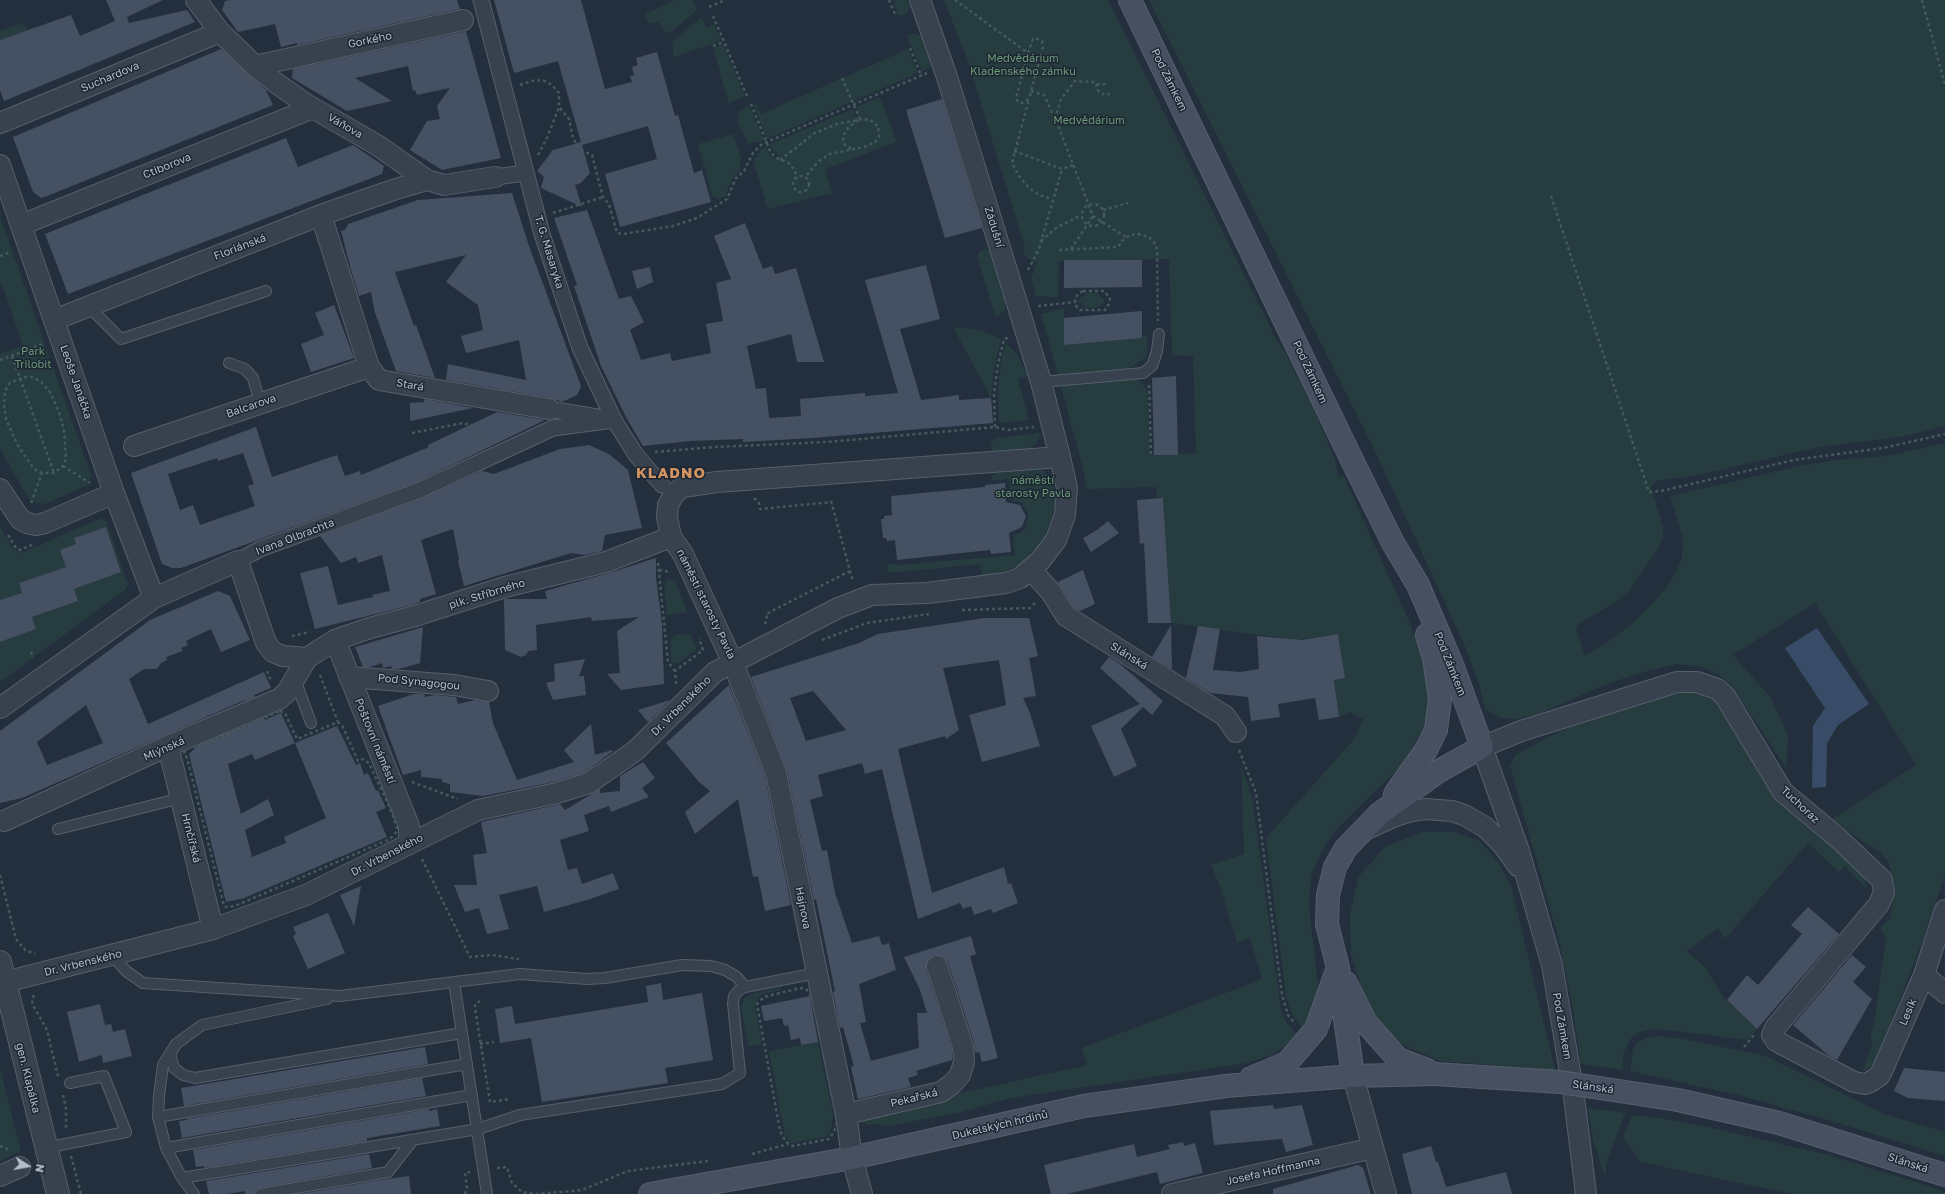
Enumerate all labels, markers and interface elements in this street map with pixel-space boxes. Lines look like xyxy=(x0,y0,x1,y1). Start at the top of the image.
street label: Gorkého xyxy=(347,29,393,51)
street label: Pod Zámkem xyxy=(1148,47,1190,113)
park label: Medvědárium Kladenského zámku xyxy=(970,52,1076,78)
street label: Suchardova xyxy=(79,59,141,95)
street label: Váňova xyxy=(325,111,365,141)
park label: Medvědárium xyxy=(1053,114,1125,128)
street label: Ctiborova xyxy=(141,150,193,182)
street label: Zádušní xyxy=(982,205,1006,249)
street label: T. G. Masaryka xyxy=(532,214,566,290)
street label: Floriánská xyxy=(212,231,268,263)
street label: Pod Zámkem xyxy=(1290,338,1330,406)
street label: Leoše Janáčka xyxy=(57,343,95,421)
park label: Park Trilobit xyxy=(14,345,52,371)
street label: Stará xyxy=(395,376,425,394)
street label: Balcarova xyxy=(224,391,278,421)
district label: KLADNO xyxy=(636,464,706,482)
park label: náměstí starosty Pavla xyxy=(995,474,1071,500)
street label: Ivana Olbrachta xyxy=(254,516,336,558)
street label: náměstí starosty Pavla xyxy=(674,547,738,661)
street label: plk. Stříbrného xyxy=(447,576,527,612)
street label: Pod Zámkem xyxy=(1431,630,1469,698)
street label: Slánská xyxy=(1108,639,1150,673)
street label: Pod Synagogou xyxy=(377,671,461,693)
street label: Dr. Vrbenského xyxy=(648,673,714,739)
street label: Poštovní náměstí xyxy=(352,696,398,786)
street label: Mlýnská xyxy=(141,734,187,764)
street label: Tuchoraz xyxy=(1778,784,1822,826)
street label: Hrnčířská xyxy=(178,812,204,864)
street label: Dr. Vrbenského xyxy=(349,831,425,879)
street label: Hajnova xyxy=(792,886,814,930)
street label: Dr. Vrbenského xyxy=(43,947,123,979)
street label: Pod Zámkem xyxy=(1550,991,1574,1061)
street label: Lesík xyxy=(1897,997,1919,1027)
street label: gen. Klapálka xyxy=(13,1041,43,1115)
street label: Slánská xyxy=(1571,1078,1615,1096)
street label: Pekařská xyxy=(889,1086,939,1110)
street label: Dukelských hrdinů xyxy=(951,1108,1049,1142)
north arrow xyxy=(8,1146,48,1186)
street label: Slánská xyxy=(1886,1150,1930,1176)
street label: Josefa Hoffmanna xyxy=(1225,1154,1321,1188)
text: N xyxy=(33,1163,47,1174)

